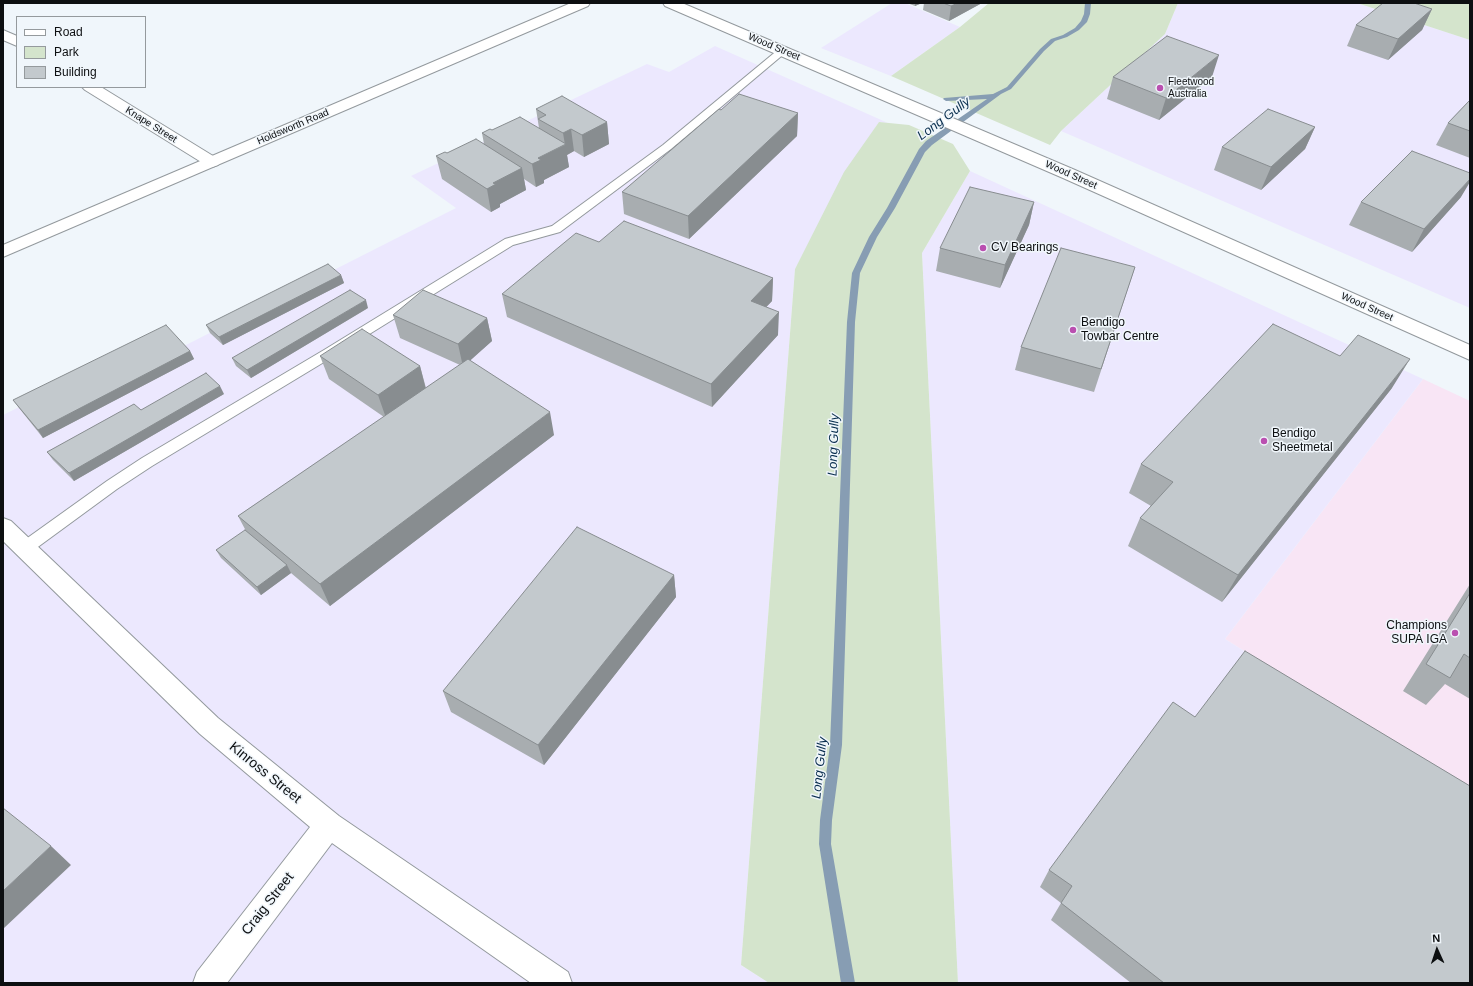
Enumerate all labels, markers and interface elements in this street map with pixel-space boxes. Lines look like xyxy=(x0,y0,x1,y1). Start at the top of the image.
legend xyxy=(16,16,146,88)
text: Road xyxy=(54,25,83,39)
street label: Wood Street xyxy=(746,31,802,63)
text: Park xyxy=(54,45,79,59)
text: Building xyxy=(54,65,97,79)
place label: Fleetwood Australia xyxy=(1168,76,1214,100)
marker: Fleetwood Australia xyxy=(1155,83,1165,93)
water label: Long Gully xyxy=(914,94,974,144)
street label: Knape Street xyxy=(123,104,179,146)
street label: Holdsworth Road xyxy=(255,106,331,148)
street label: Wood Street xyxy=(1043,158,1099,192)
place label: CV Bearings xyxy=(991,241,1058,255)
marker: CV Bearings xyxy=(978,243,988,253)
street label: Wood Street xyxy=(1339,290,1395,324)
place label: Bendigo Towbar Centre xyxy=(1081,316,1159,344)
marker: Bendigo Towbar Centre xyxy=(1068,325,1078,335)
water label: Long Gully xyxy=(825,414,843,476)
place label: Bendigo Sheetmetal xyxy=(1272,427,1333,455)
marker: Bendigo Sheetmetal xyxy=(1259,436,1269,446)
place label: Champions SUPA IGA xyxy=(1386,619,1447,647)
marker: Champions SUPA IGA xyxy=(1450,628,1460,638)
water label: Long Gully xyxy=(809,736,831,800)
street label: Kinross Street xyxy=(226,739,304,807)
street label: Craig Street xyxy=(238,869,298,939)
north arrow xyxy=(1417,930,1457,970)
text: N xyxy=(1432,932,1441,944)

